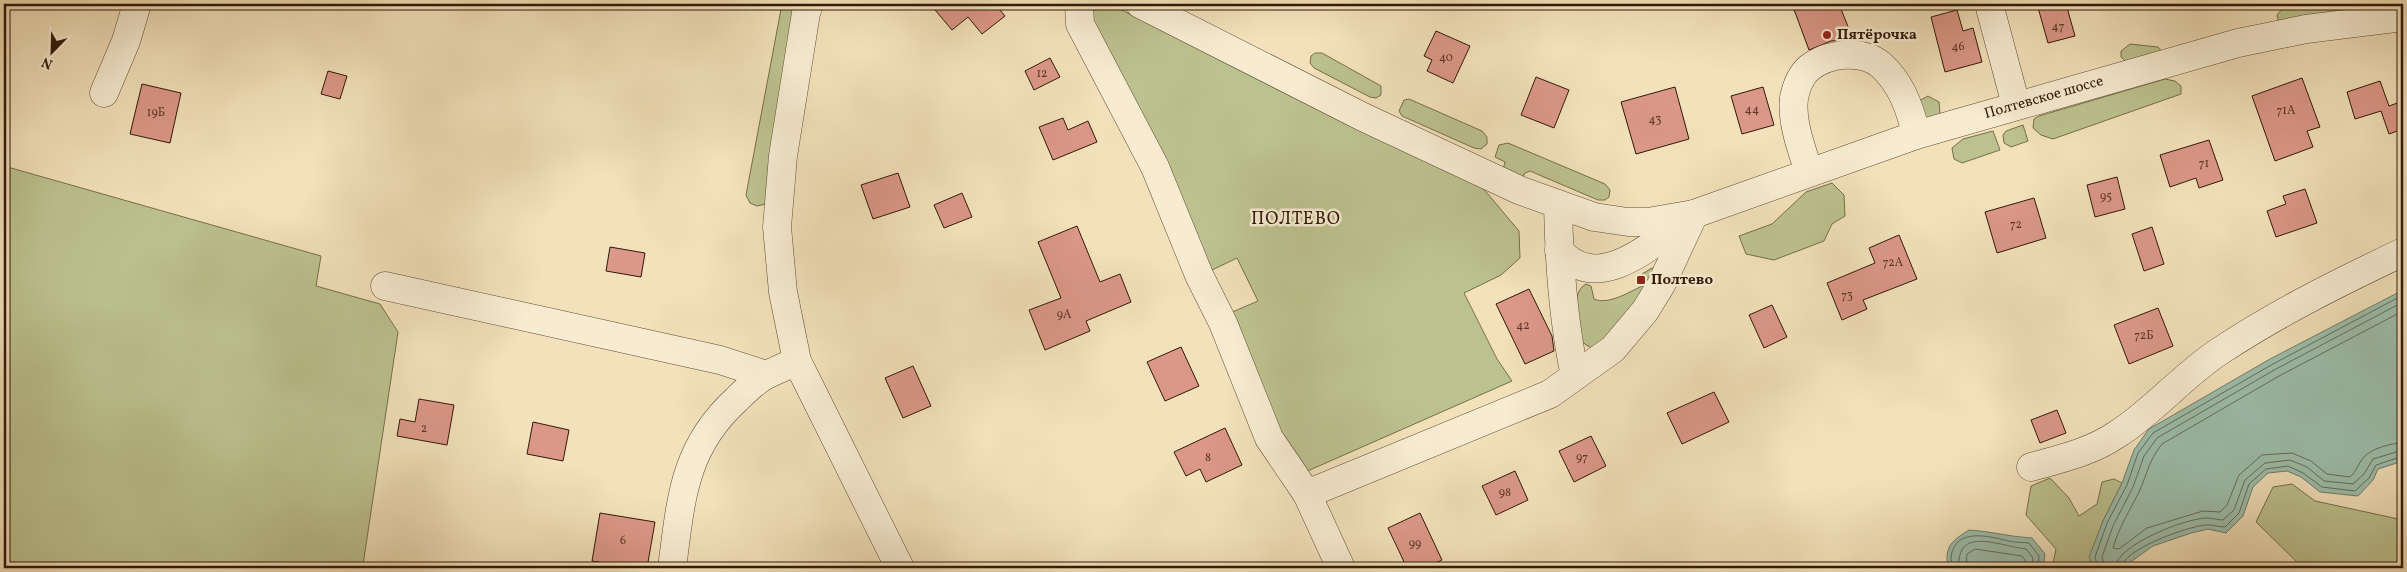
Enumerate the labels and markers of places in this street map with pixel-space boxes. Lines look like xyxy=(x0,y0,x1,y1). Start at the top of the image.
place label: Пятёрочка xyxy=(1837,25,1917,46)
marker: Пятёрочка xyxy=(1821,29,1833,41)
place label: Полтево xyxy=(1651,270,1713,291)
marker: Полтево xyxy=(1635,274,1647,286)

